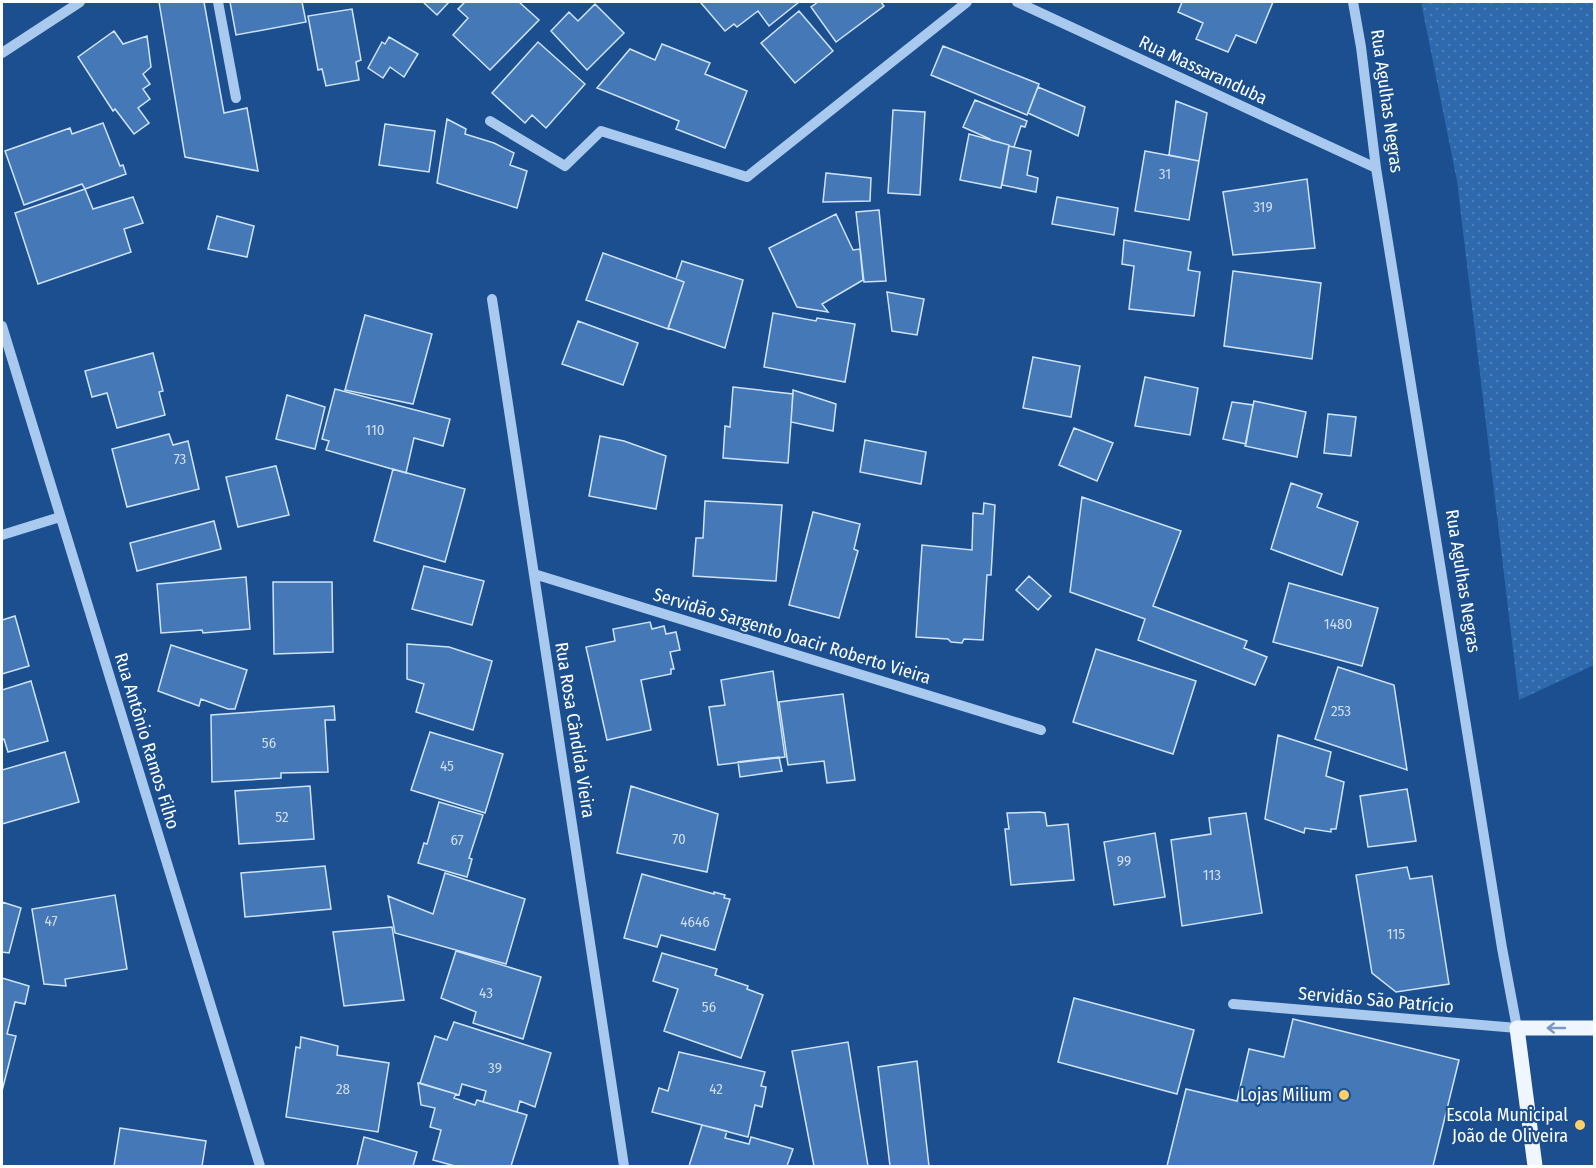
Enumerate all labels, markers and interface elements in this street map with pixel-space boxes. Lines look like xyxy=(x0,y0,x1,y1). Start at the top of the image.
street label: Rua Agulhas Negras xyxy=(1366,28,1408,174)
street label: Rua Massaranduba xyxy=(1135,31,1271,109)
house number: 31 xyxy=(1159,165,1171,183)
house number: 319 xyxy=(1253,198,1273,216)
house number: 110 xyxy=(365,421,385,439)
house number: 73 xyxy=(174,450,187,468)
street label: Rua Agulhas Negras xyxy=(1441,508,1485,654)
street label: Servidão Sargento Joacir Roberto Vieira xyxy=(651,583,934,689)
house number: 1480 xyxy=(1324,615,1352,633)
street label: Rua Rosa Cândida Vieira xyxy=(550,641,600,820)
street label: Rua Antônio Ramos Filho xyxy=(110,650,184,832)
house number: 253 xyxy=(1331,702,1351,720)
house number: 56 xyxy=(262,734,276,752)
house number: 45 xyxy=(440,757,454,775)
house number: 52 xyxy=(275,808,289,826)
house number: 70 xyxy=(672,830,686,848)
house number: 67 xyxy=(450,831,464,849)
house number: 99 xyxy=(1117,852,1131,870)
house number: 113 xyxy=(1203,866,1221,884)
house number: 47 xyxy=(44,912,58,930)
house number: 4646 xyxy=(680,913,710,931)
house number: 115 xyxy=(1387,925,1405,943)
street label: Servidão São Patrício xyxy=(1297,982,1455,1018)
house number: 43 xyxy=(479,984,493,1002)
house number: 56 xyxy=(702,998,716,1016)
one-way arrow xyxy=(1546,1022,1566,1034)
house number: 39 xyxy=(488,1059,502,1077)
house number: 28 xyxy=(336,1080,350,1098)
house number: 42 xyxy=(709,1080,723,1098)
place label: Lojas Milium xyxy=(1240,1084,1332,1106)
marker: Lojas Milium xyxy=(1337,1088,1351,1102)
place label: Escola Municipal João de Oliveira xyxy=(1446,1104,1568,1147)
marker: Escola Municipal João de Oliveira xyxy=(1573,1118,1587,1132)

